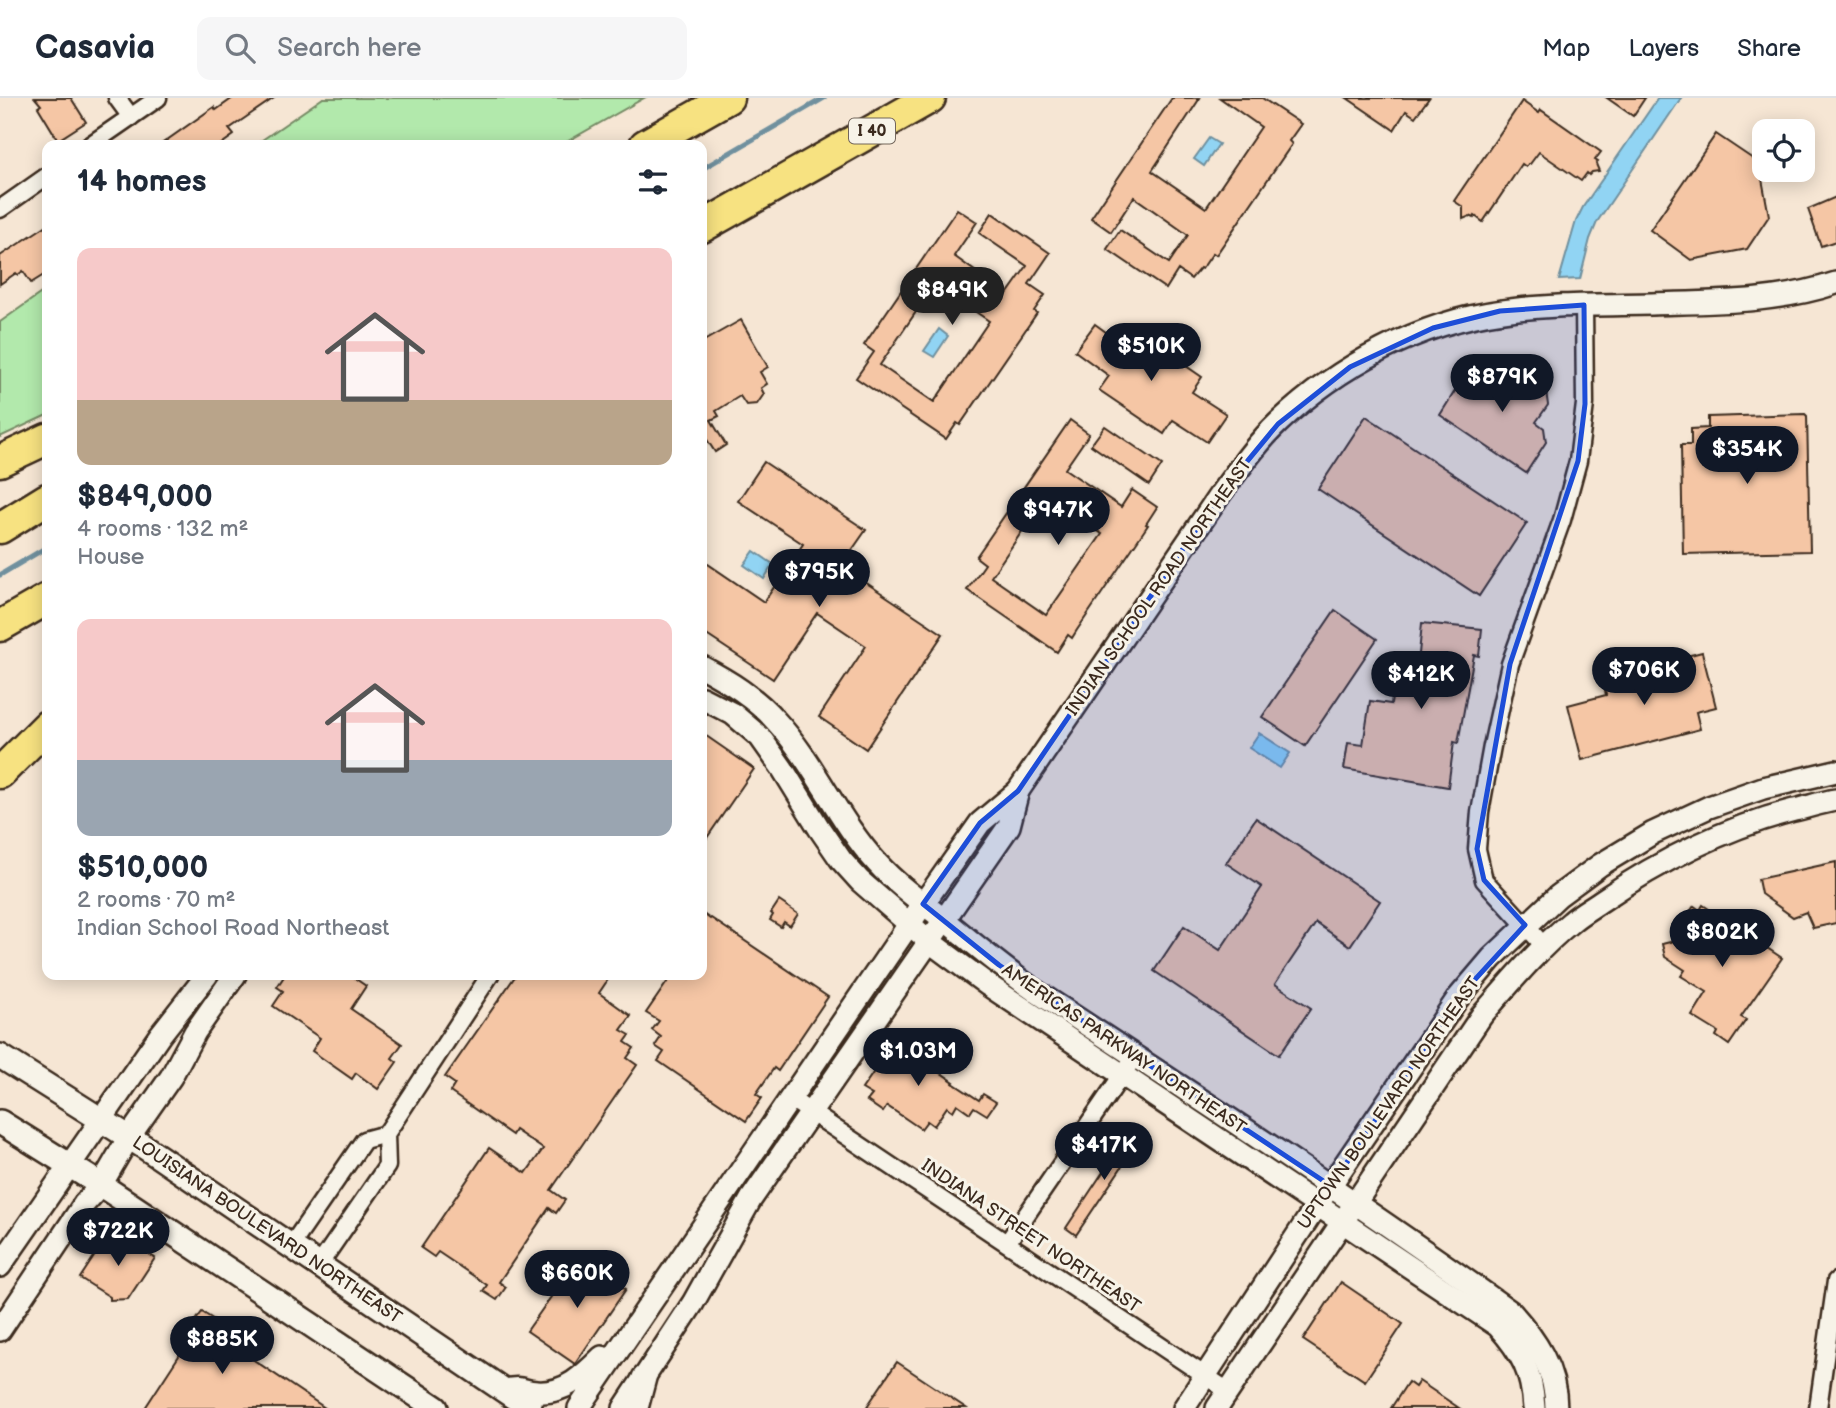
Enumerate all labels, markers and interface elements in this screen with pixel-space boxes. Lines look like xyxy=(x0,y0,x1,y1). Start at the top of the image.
search box xyxy=(197,17,687,80)
text: Casavia xyxy=(35,28,155,68)
icon: search xyxy=(221,29,259,67)
text: Search here xyxy=(277,33,421,64)
text: Map xyxy=(1542,34,1590,63)
text: Layers xyxy=(1628,34,1699,63)
text: Share xyxy=(1737,34,1801,63)
road number: I 40 xyxy=(849,118,895,144)
map controls xyxy=(1752,119,1815,182)
button: locate xyxy=(1752,119,1815,182)
icon: filters xyxy=(634,163,672,201)
text: 14 homes xyxy=(77,164,206,200)
pin: $849K xyxy=(903,268,1001,327)
text: $849K xyxy=(916,276,988,304)
icon: home xyxy=(312,294,438,420)
pin: $510K xyxy=(1102,324,1200,383)
text: $510K xyxy=(1117,332,1185,360)
pin: $879K xyxy=(1453,354,1551,414)
text: $879K xyxy=(1467,363,1537,391)
pin: $354K xyxy=(1698,426,1796,486)
text: $354K xyxy=(1711,435,1783,463)
street label: INDIAN SCHOOL ROAD NORTHEAST xyxy=(1062,454,1256,720)
text: $849,000 xyxy=(77,479,213,515)
pin: $947K xyxy=(1009,488,1107,547)
text: $947K xyxy=(1023,496,1093,524)
text: 4 rooms · 132 m² xyxy=(77,515,248,543)
text: House xyxy=(77,543,144,571)
pin: $795K xyxy=(770,550,868,609)
text: $795K xyxy=(784,558,854,586)
pin: $706K xyxy=(1595,648,1693,707)
pin: $412K xyxy=(1372,652,1470,711)
text: $706K xyxy=(1608,656,1680,684)
text: $412K xyxy=(1387,660,1455,688)
icon: home xyxy=(312,665,438,791)
text: $510,000 xyxy=(77,850,208,886)
text: 2 rooms · 70 m² xyxy=(77,886,236,914)
pin: $802K xyxy=(1673,910,1771,969)
text: Indian School Road Northeast xyxy=(77,914,389,942)
text: $802K xyxy=(1686,918,1758,946)
street label: AMERICAS PARKWAY NORTHEAST xyxy=(998,959,1250,1139)
street label: UPTOWN BOULEVARD NORTHEAST xyxy=(1293,973,1485,1233)
pin: $1.03M xyxy=(861,1028,975,1088)
text: $1.03M xyxy=(879,1037,957,1065)
pin: $417K xyxy=(1055,1122,1153,1182)
text: $417K xyxy=(1071,1131,1137,1159)
street label: LOUISIANA BOULEVARD NORTHEAST xyxy=(128,1132,406,1328)
street label: INDIANA STREET NORTHEAST xyxy=(917,1155,1145,1317)
pin: $722K xyxy=(69,1208,167,1268)
text: $722K xyxy=(82,1217,154,1245)
pin: $660K xyxy=(528,1250,626,1310)
text: $660K xyxy=(540,1259,614,1287)
pin: $885K xyxy=(173,1316,271,1376)
text: $885K xyxy=(186,1325,258,1353)

